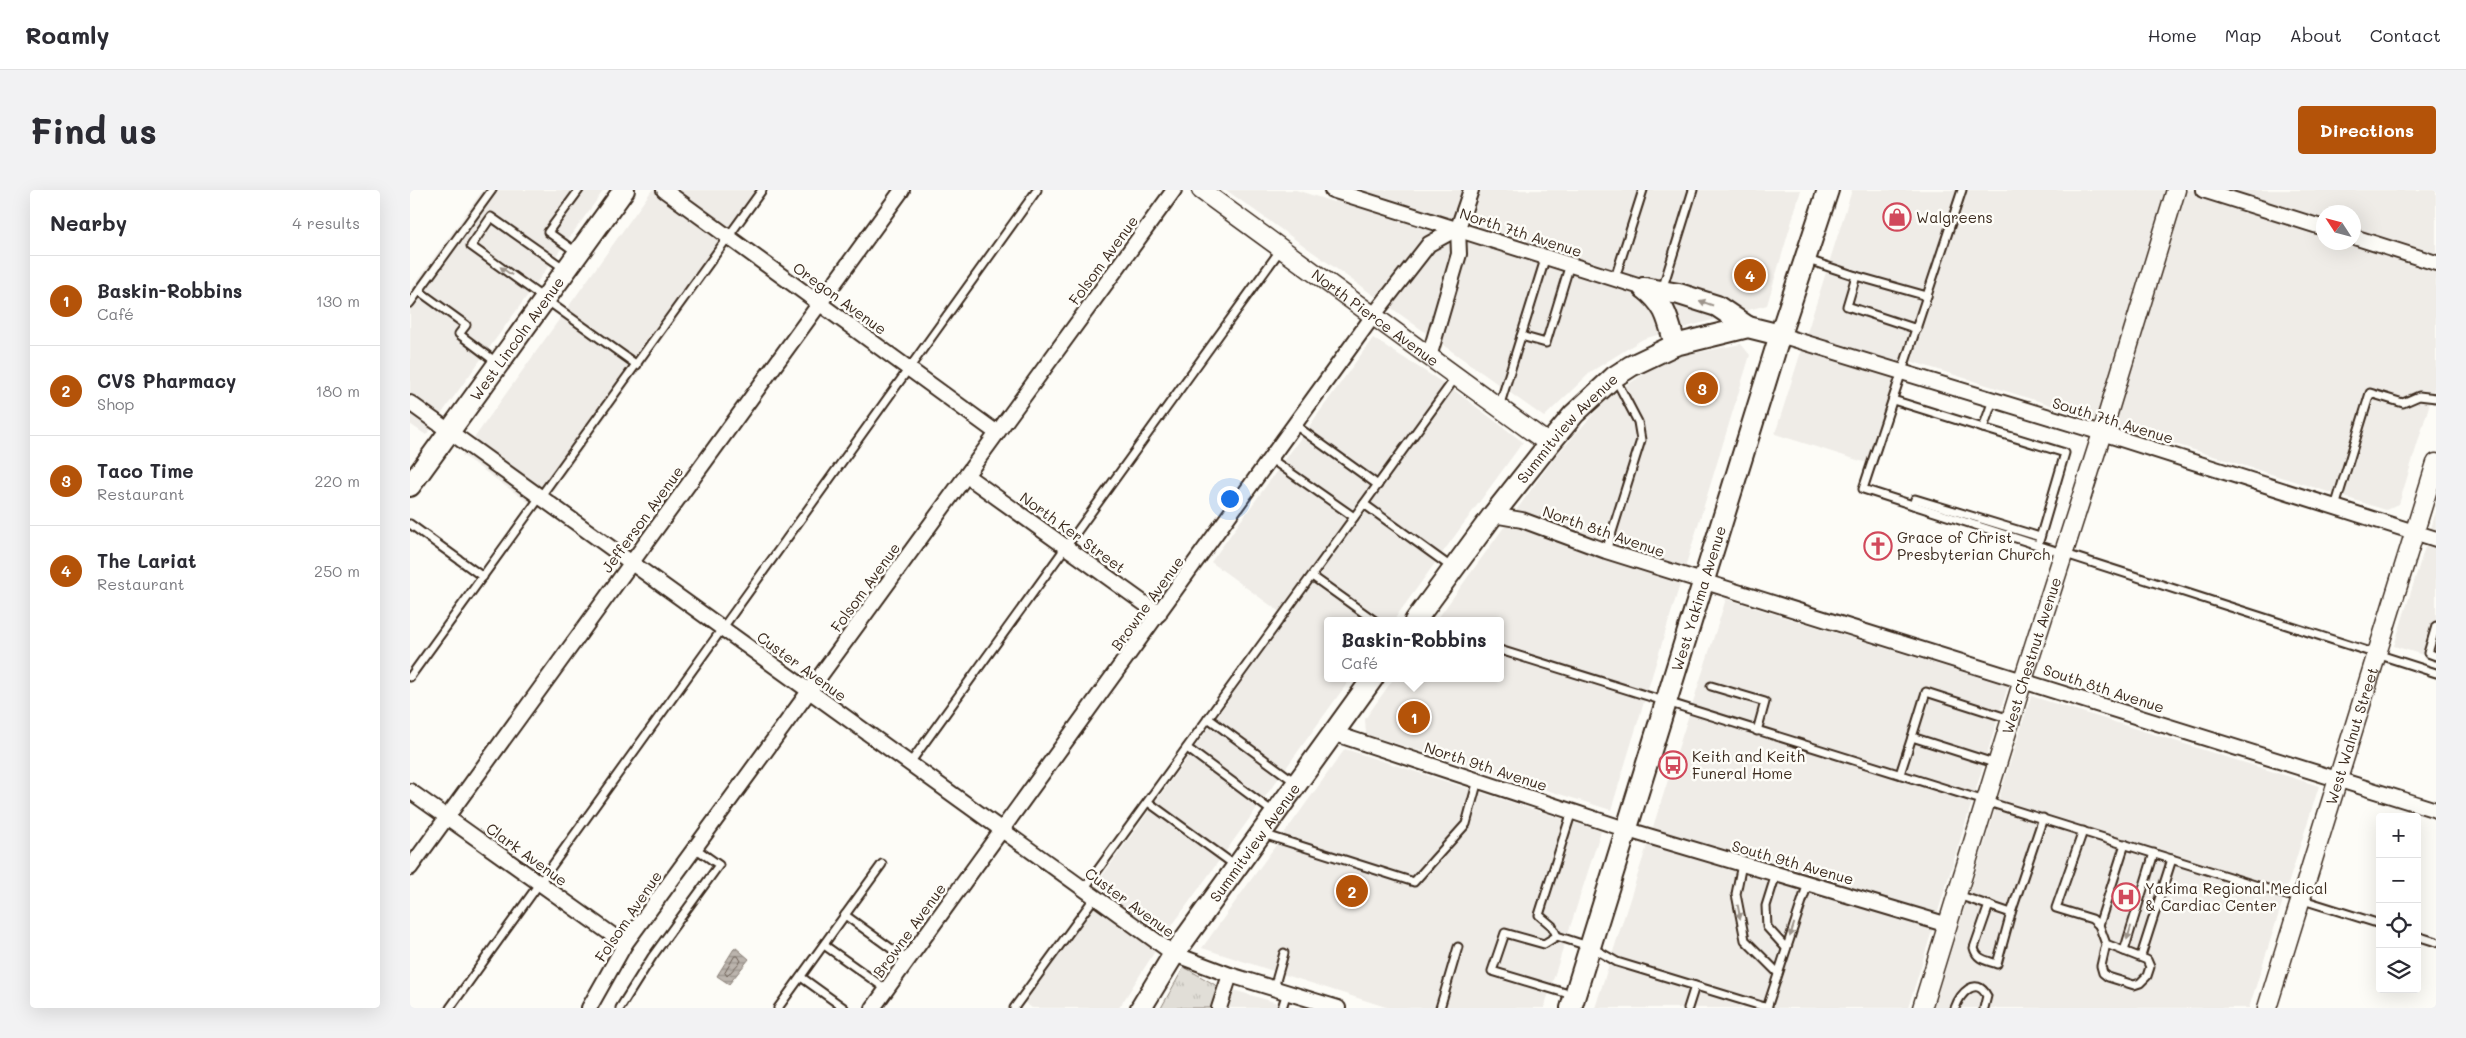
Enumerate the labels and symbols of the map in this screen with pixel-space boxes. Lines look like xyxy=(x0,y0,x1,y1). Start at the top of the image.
shop icon: Walgreens xyxy=(1882,202,1912,232)
street label: North 7th Avenue xyxy=(1457,203,1585,261)
north arrow xyxy=(2316,205,2361,250)
place label: Walgreens xyxy=(1916,207,1993,227)
street label: Folsom Avenue xyxy=(1064,211,1142,309)
pin: 4 xyxy=(1734,256,1766,294)
street label: Oregon Avenue xyxy=(789,257,891,339)
street label: North Pierce Avenue xyxy=(1308,264,1443,370)
one-way arrow xyxy=(499,266,512,276)
street label: West Lincoln Avenue xyxy=(465,272,568,405)
one-way arrow xyxy=(1698,298,1713,306)
street label: Summitview Avenue xyxy=(1512,369,1622,487)
pin: 3 xyxy=(1686,369,1718,407)
street label: South 7th Avenue xyxy=(2050,392,2176,448)
street label: Jefferson Avenue xyxy=(597,462,687,576)
your location xyxy=(1217,486,1243,512)
street label: North Ker Street xyxy=(1016,487,1130,577)
street label: North 8th Avenue xyxy=(1540,501,1668,561)
street label: West Yakima Avenue xyxy=(1666,523,1730,673)
place label: Grace of Christ Presbyterian Church xyxy=(1897,527,2050,564)
church icon: Grace of Christ Presbyterian Church xyxy=(1863,531,1893,561)
street label: Folsom Avenue xyxy=(826,538,904,636)
street label: Browne Avenue xyxy=(1106,552,1188,654)
street label: West Chestnut Avenue xyxy=(1997,575,2065,736)
street label: Custer Avenue xyxy=(753,627,851,705)
street label: South 8th Avenue xyxy=(2041,659,2167,717)
street label: West Walnut Street xyxy=(2321,664,2382,807)
pin: 1 xyxy=(1398,698,1430,736)
street label: North 9th Avenue xyxy=(1422,737,1550,795)
place label: Keith and Keith Funeral Home xyxy=(1692,746,1805,783)
bus stop icon: Keith and Keith Funeral Home xyxy=(1658,750,1688,780)
street label: Summitview Avenue xyxy=(1205,779,1304,906)
street label: Clark Avenue xyxy=(482,818,572,890)
street label: South 9th Avenue xyxy=(1730,835,1856,889)
street label: Custer Avenue xyxy=(1081,863,1179,941)
street label: Folsom Avenue xyxy=(590,867,666,965)
pin: 2 xyxy=(1336,872,1368,910)
place label: Yakima Regional Medical & Cardiac Center xyxy=(2145,878,2327,915)
street label: Browne Avenue xyxy=(868,879,950,981)
hospital icon: Yakima Regional Medical & Cardiac Center xyxy=(2111,882,2141,912)
one-way arrow xyxy=(1735,904,1743,920)
one-way arrow xyxy=(1788,922,1796,937)
one-way arrow xyxy=(2125,926,2133,941)

